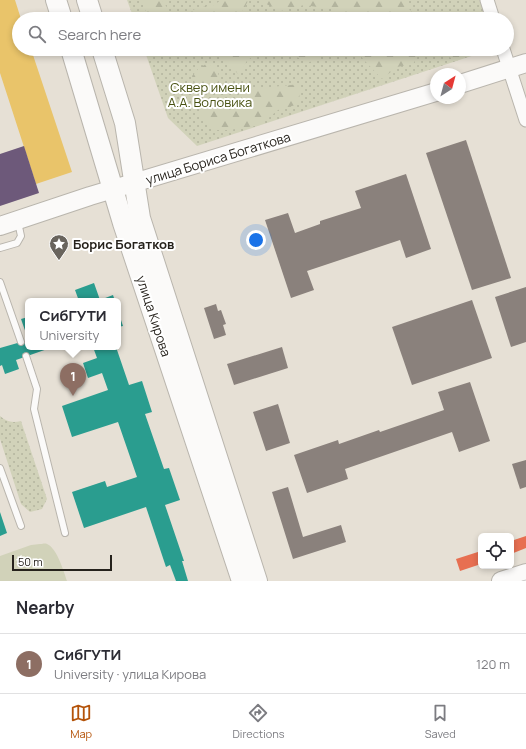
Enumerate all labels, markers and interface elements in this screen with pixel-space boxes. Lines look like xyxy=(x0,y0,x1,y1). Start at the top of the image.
search box xyxy=(12,12,514,56)
icon: search xyxy=(26,23,48,45)
text: Search here xyxy=(58,24,141,45)
north arrow xyxy=(430,68,466,104)
park label: Cквер имени А.А. Воловика xyxy=(168,78,252,111)
street label: улица Бориса Богаткова xyxy=(144,127,292,189)
your location xyxy=(246,230,266,250)
place icon: Борис Богатков xyxy=(48,233,70,261)
place label: Борис Богатков xyxy=(73,235,174,253)
street label: улица Кирова xyxy=(132,273,176,359)
popup xyxy=(25,298,121,350)
text: СибГУТИ xyxy=(39,305,107,326)
text: University xyxy=(39,326,99,344)
pin: 1 xyxy=(60,363,86,396)
map controls xyxy=(478,533,514,569)
button: locate xyxy=(478,533,514,569)
scale bar xyxy=(12,553,112,572)
text: 50 m xyxy=(18,554,43,569)
text: Nearby xyxy=(16,596,74,619)
text: СибГУТИ xyxy=(54,644,121,665)
text: 1 xyxy=(26,655,32,673)
text: 120 m xyxy=(476,655,510,673)
text: University · улица Кирова xyxy=(54,665,206,683)
tab: Map xyxy=(70,702,92,741)
tab: Directions xyxy=(232,702,285,741)
tab: Saved xyxy=(425,702,456,741)

